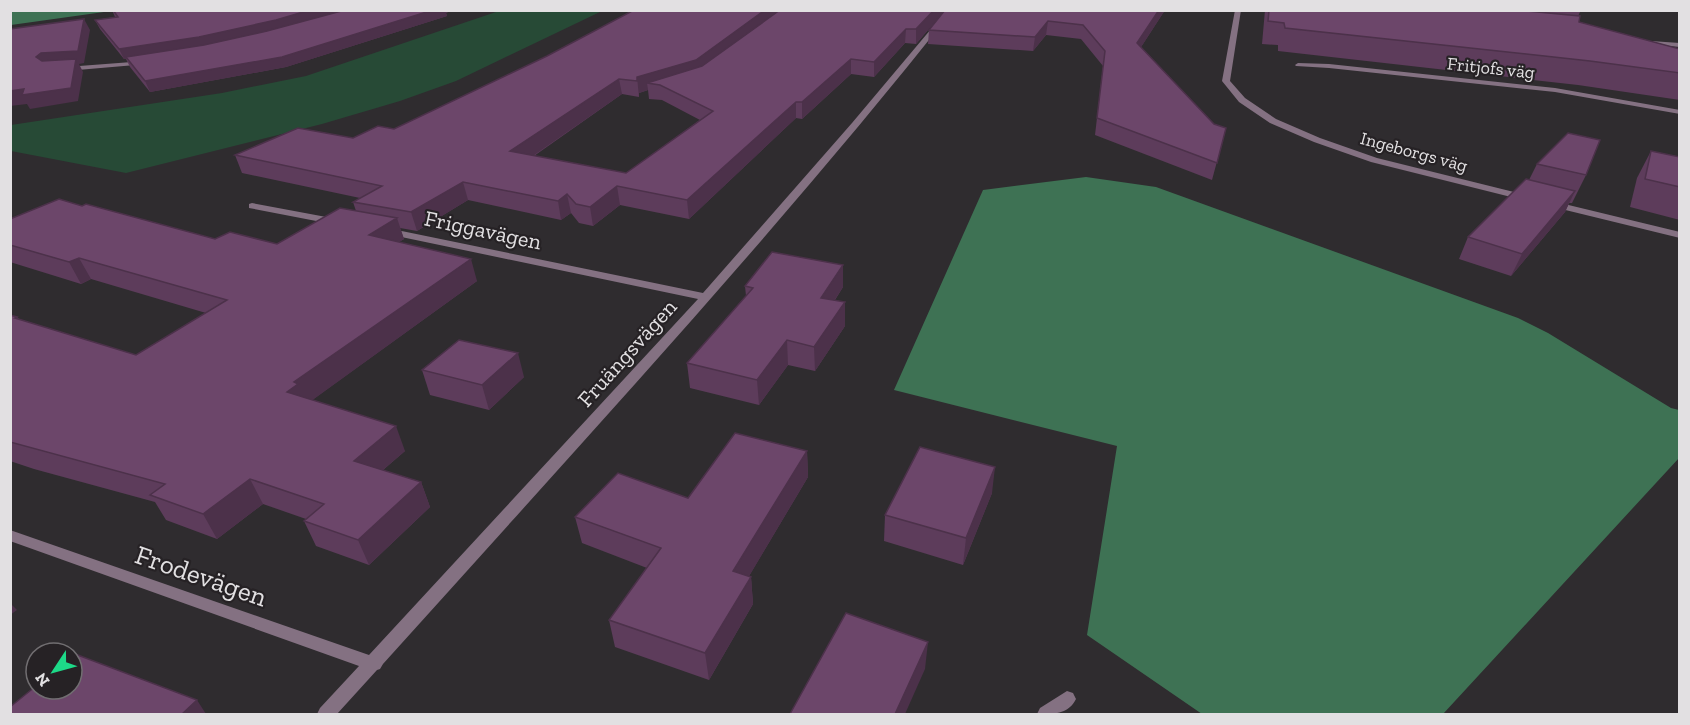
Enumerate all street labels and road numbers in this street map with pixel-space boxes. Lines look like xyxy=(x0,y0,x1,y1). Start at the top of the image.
street label: Fritjofs väg xyxy=(1446,52,1536,84)
street label: Ingeborgs väg xyxy=(1358,127,1470,177)
street label: Friggavägen xyxy=(422,204,544,256)
street label: Fruängsvägen xyxy=(572,293,683,412)
street label: Frodevägen xyxy=(131,539,271,614)

